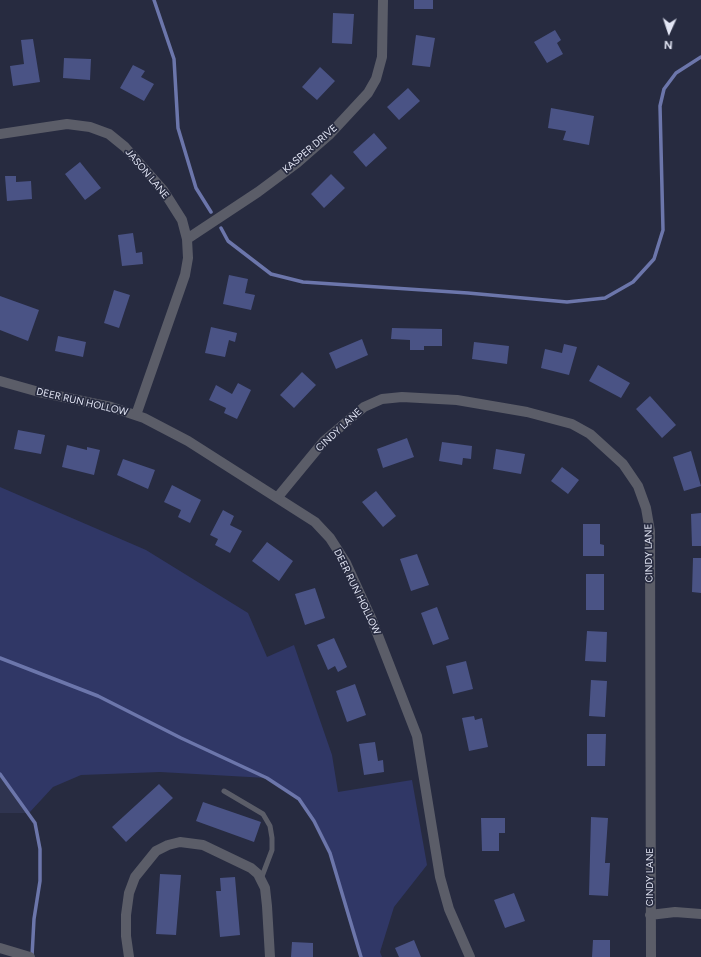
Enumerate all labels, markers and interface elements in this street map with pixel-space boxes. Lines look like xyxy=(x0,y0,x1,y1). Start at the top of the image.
north arrow xyxy=(649,12,689,52)
text: N xyxy=(664,38,673,51)
street label: KASPER DRIVE xyxy=(280,122,340,176)
street label: JASON LANE xyxy=(123,147,171,201)
street label: DEER RUN HOLLOW xyxy=(35,386,129,418)
street label: CINDY LANE xyxy=(313,406,365,454)
street label: CINDY LANE xyxy=(642,524,656,582)
street label: DEER RUN HOLLOW xyxy=(331,547,383,637)
street label: CINDY LANE xyxy=(644,848,656,906)

